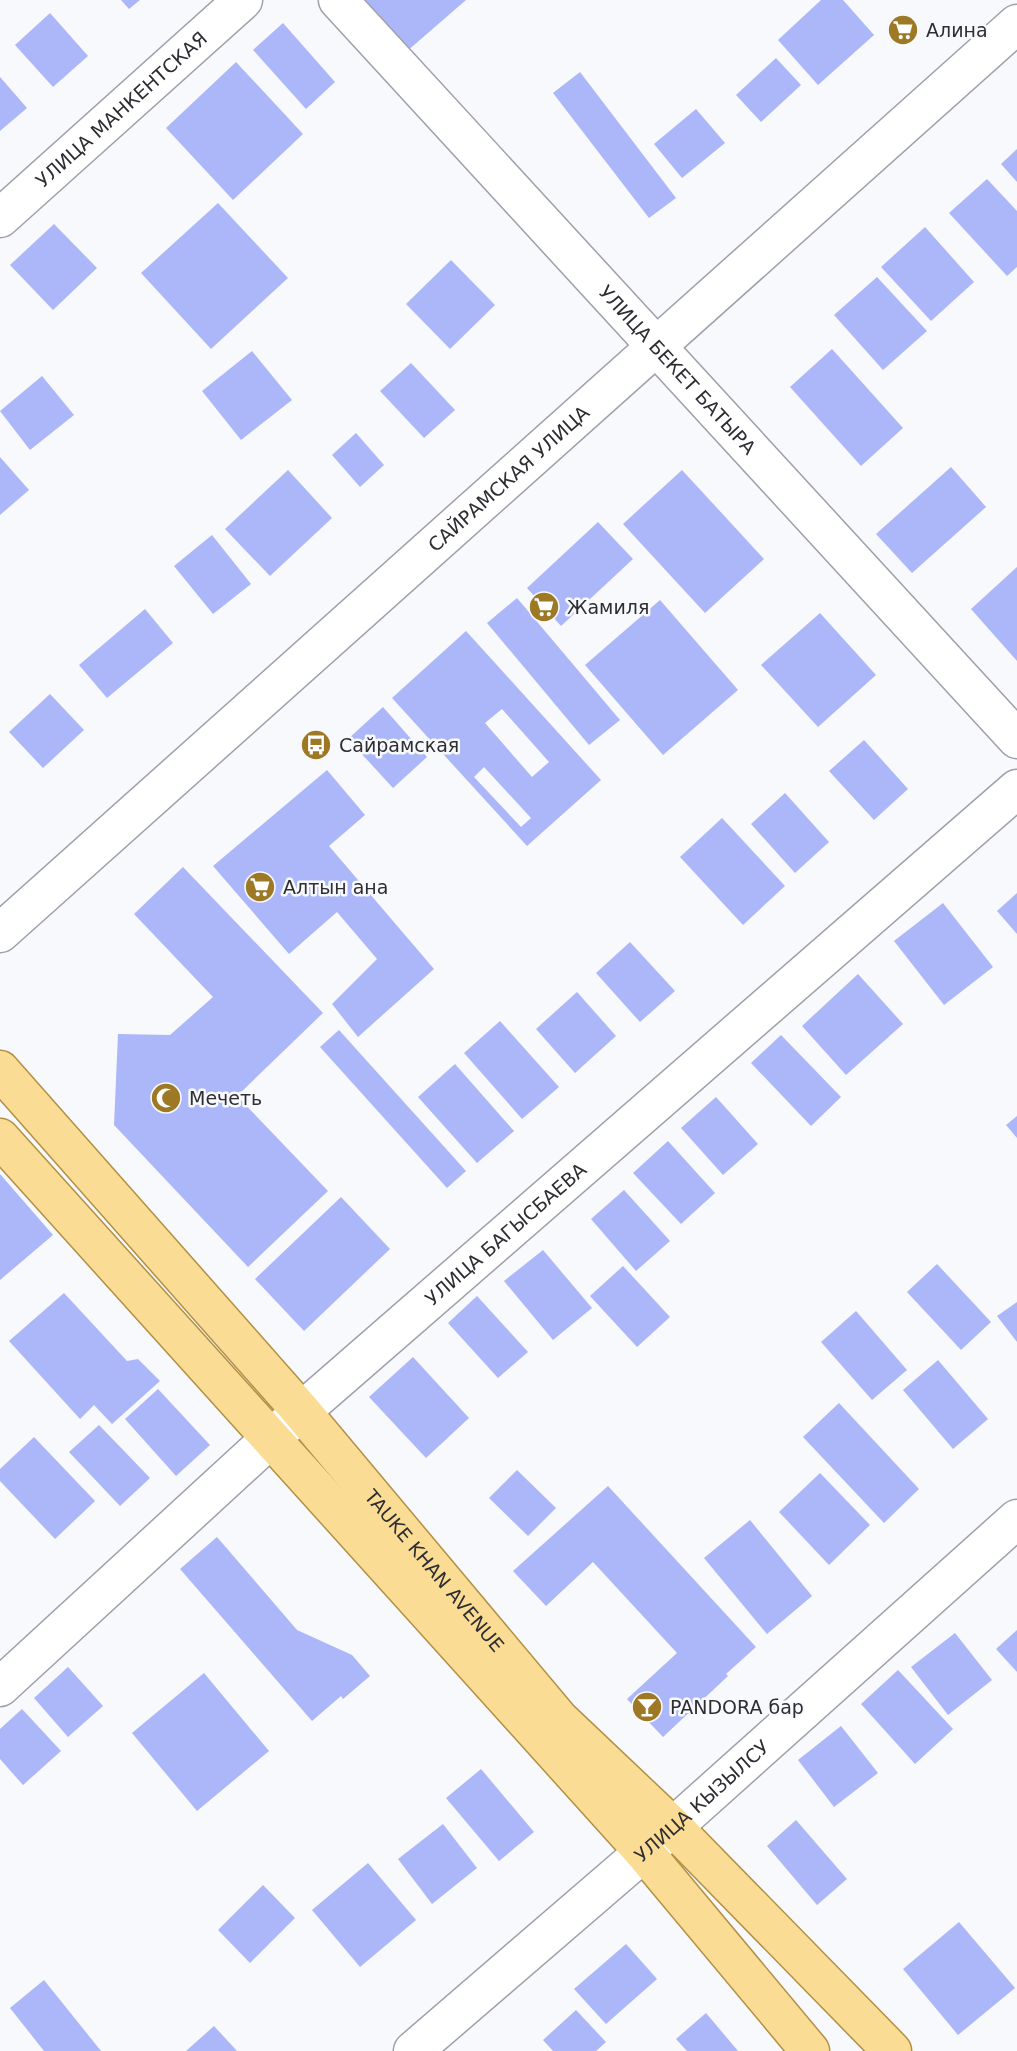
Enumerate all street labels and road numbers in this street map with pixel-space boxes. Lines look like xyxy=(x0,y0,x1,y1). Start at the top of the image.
street label: УЛИЦА МАНКЕНТСКАЯ xyxy=(31,27,211,191)
street label: УЛИЦА БЕКЕТ БАТЫРА xyxy=(595,281,761,458)
street label: САЙРАМСКАЯ УЛИЦА xyxy=(424,401,593,556)
street label: УЛИЦА БАГЫСБАЕВА xyxy=(421,1158,590,1310)
street label: TAUKE KHAN AVENUE xyxy=(360,1484,509,1656)
street label: УЛИЦА КЫЗЫЛСУ xyxy=(630,1735,774,1866)

